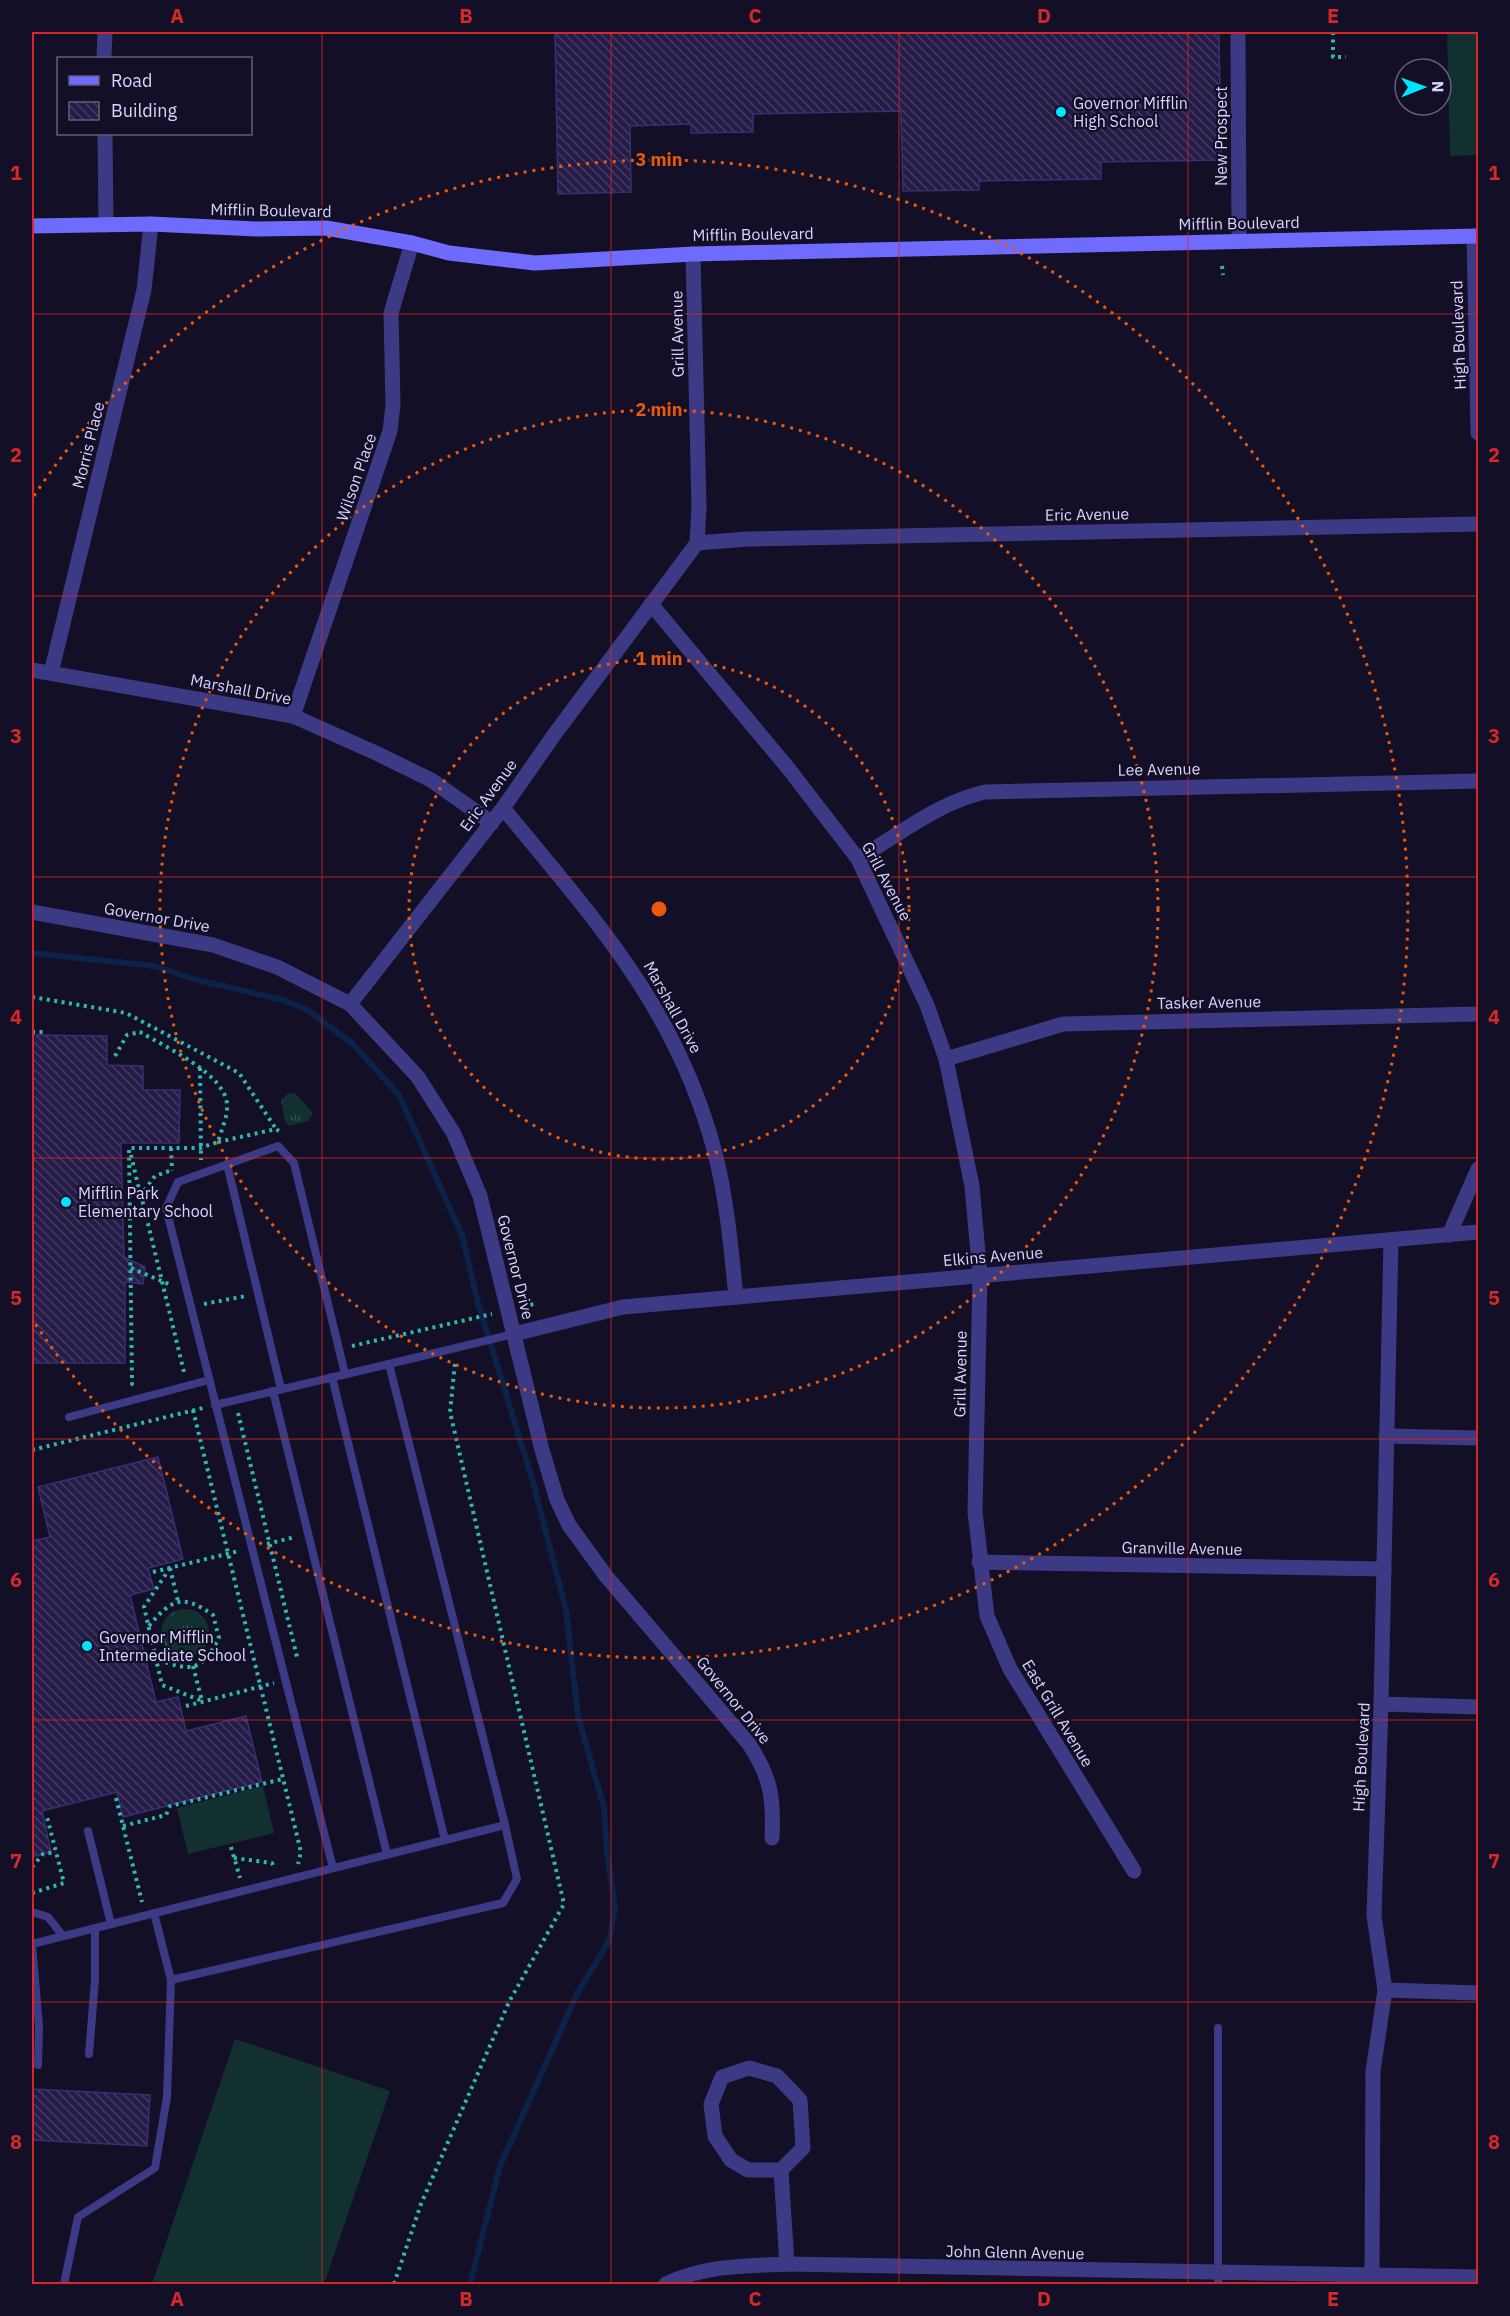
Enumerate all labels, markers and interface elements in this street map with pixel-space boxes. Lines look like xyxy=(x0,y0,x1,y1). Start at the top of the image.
text: A xyxy=(170,2,184,29)
text: B xyxy=(459,2,473,29)
text: C xyxy=(748,2,762,29)
text: D xyxy=(1037,2,1051,29)
text: E xyxy=(1327,2,1339,29)
legend xyxy=(57,57,252,135)
north arrow xyxy=(1393,57,1453,117)
text: Road xyxy=(111,69,152,92)
text: N xyxy=(1428,81,1448,93)
street label: New Prospect xyxy=(1211,86,1231,186)
place label: Governor Mifflin High School xyxy=(1073,93,1188,131)
text: Building xyxy=(111,99,178,122)
marker: Governor Mifflin High School xyxy=(1054,105,1068,119)
text: 3 min xyxy=(635,148,683,171)
text: 1 xyxy=(10,159,22,186)
text: 1 xyxy=(1488,159,1500,186)
street label: Mifflin Boulevard xyxy=(210,199,332,221)
street label: Mifflin Boulevard xyxy=(1178,212,1300,234)
street label: Mifflin Boulevard xyxy=(692,223,814,245)
street label: High Boulevard xyxy=(1446,280,1470,390)
street label: Grill Avenue xyxy=(666,290,688,378)
text: 2 min xyxy=(635,398,683,421)
street label: Morris Place xyxy=(68,399,108,490)
street label: Wilson Place xyxy=(332,430,380,524)
text: 2 xyxy=(10,441,22,468)
text: 2 xyxy=(1488,441,1500,468)
street label: Eric Avenue xyxy=(1045,503,1130,525)
text: 1 min xyxy=(635,647,683,670)
street label: Marshall Drive xyxy=(189,669,293,709)
text: 3 xyxy=(10,722,22,749)
text: 3 xyxy=(1488,722,1500,749)
street label: Eric Avenue xyxy=(455,755,521,835)
street label: Lee Avenue xyxy=(1118,758,1201,780)
street label: Grill Avenue xyxy=(858,838,916,924)
street label: Governor Drive xyxy=(102,898,212,936)
centre of rings xyxy=(649,899,669,919)
street label: Marshall Drive xyxy=(639,957,707,1057)
street label: Tasker Avenue xyxy=(1157,991,1262,1013)
text: 4 xyxy=(10,1003,22,1030)
text: 4 xyxy=(1488,1003,1500,1030)
place label: Mifflin Park Elementary School xyxy=(78,1183,213,1221)
marker: Mifflin Park Elementary School xyxy=(59,1195,73,1209)
street label: Governor Drive xyxy=(493,1213,539,1322)
street label: Elkins Avenue xyxy=(942,1242,1044,1270)
text: 5 xyxy=(10,1284,22,1311)
text: 5 xyxy=(1488,1284,1500,1311)
street label: Grill Avenue xyxy=(949,1330,971,1418)
street label: Granville Avenue xyxy=(1121,1537,1243,1559)
text: 6 xyxy=(10,1566,22,1593)
text: 6 xyxy=(1488,1566,1500,1593)
place label: Governor Mifflin Intermediate School xyxy=(99,1627,246,1665)
marker: Governor Mifflin Intermediate School xyxy=(80,1639,94,1653)
street label: Governor Drive xyxy=(693,1652,776,1748)
street label: East Grill Avenue xyxy=(1018,1656,1098,1771)
street label: High Boulevard xyxy=(1348,1702,1374,1812)
text: 7 xyxy=(10,1847,22,1874)
text: 7 xyxy=(1488,1847,1500,1874)
text: 8 xyxy=(10,2128,22,2155)
text: 8 xyxy=(1488,2128,1500,2155)
street label: John Glenn Avenue xyxy=(945,2241,1085,2263)
text: A xyxy=(170,2285,184,2312)
text: B xyxy=(459,2285,473,2312)
text: C xyxy=(748,2285,762,2312)
text: D xyxy=(1037,2285,1051,2312)
text: E xyxy=(1327,2285,1339,2312)

